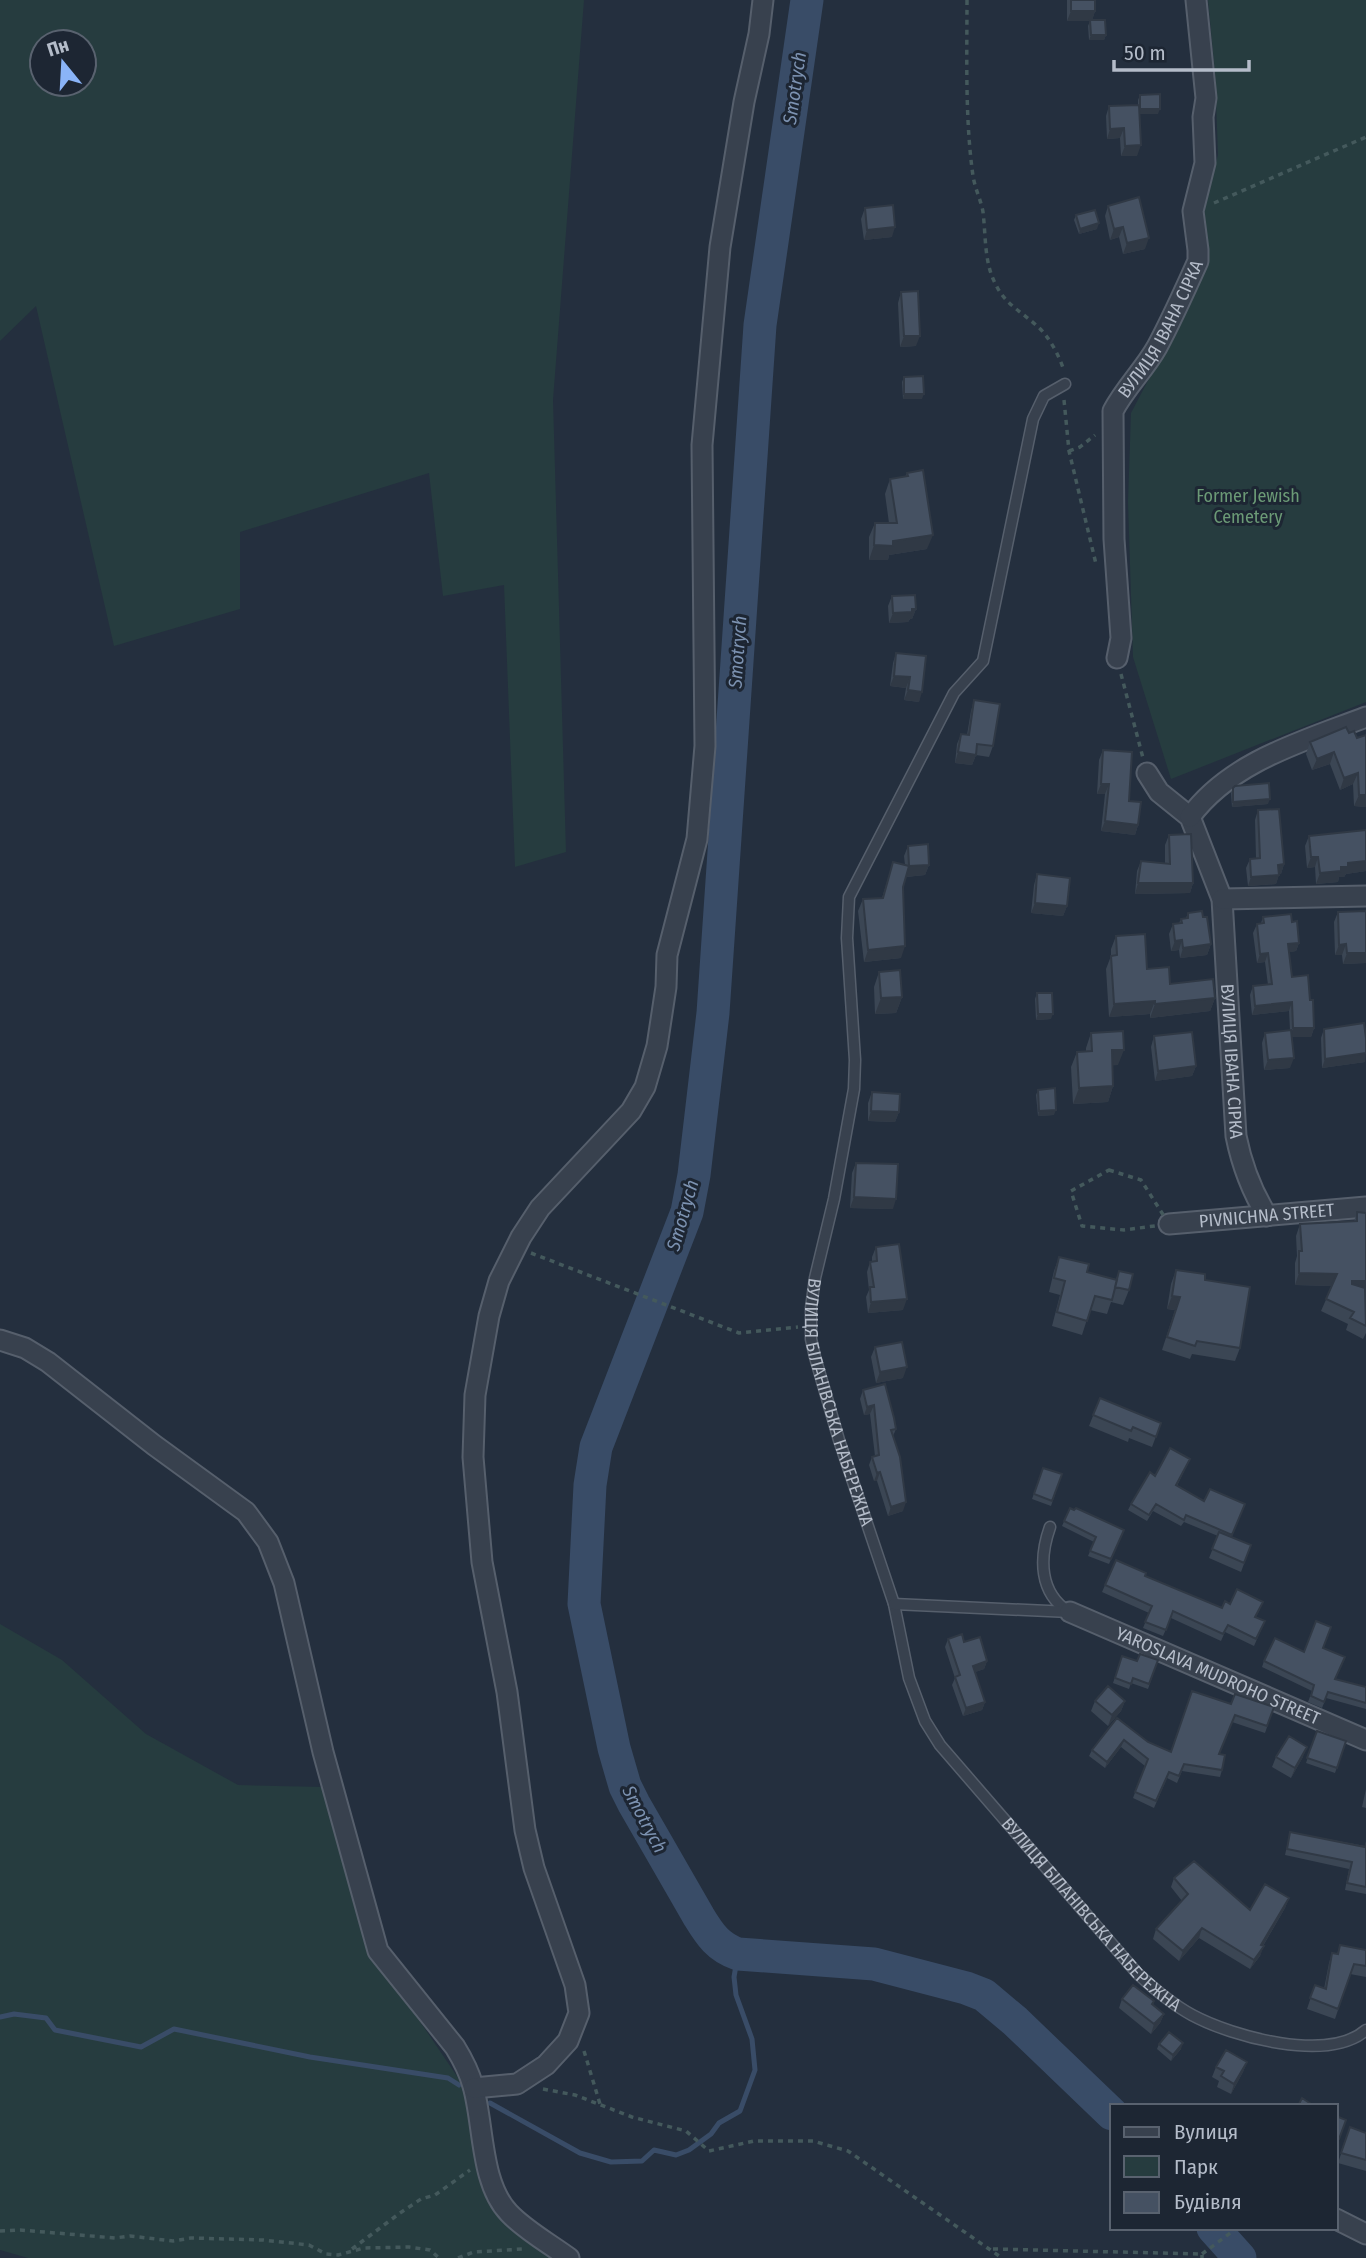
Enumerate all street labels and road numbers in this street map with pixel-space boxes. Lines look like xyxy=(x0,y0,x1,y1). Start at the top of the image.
street label: ВУЛИЦЯ ІВАНА СІРКА xyxy=(1113,256,1208,402)
street label: ВУЛИЦЯ ІВАНА СІРКА xyxy=(1216,983,1247,1140)
street label: PIVNICHNA STREET xyxy=(1198,1199,1336,1232)
street label: ВУЛИЦЯ БІЛАНІВСЬКА НАБЕРЕЖНА xyxy=(800,1277,878,1529)
street label: YAROSLAVA MUDROHO STREET xyxy=(1112,1622,1324,1730)
street label: ВУЛИЦЯ БІЛАНІВСЬКА НАБЕРЕЖНА xyxy=(997,1813,1186,2016)

